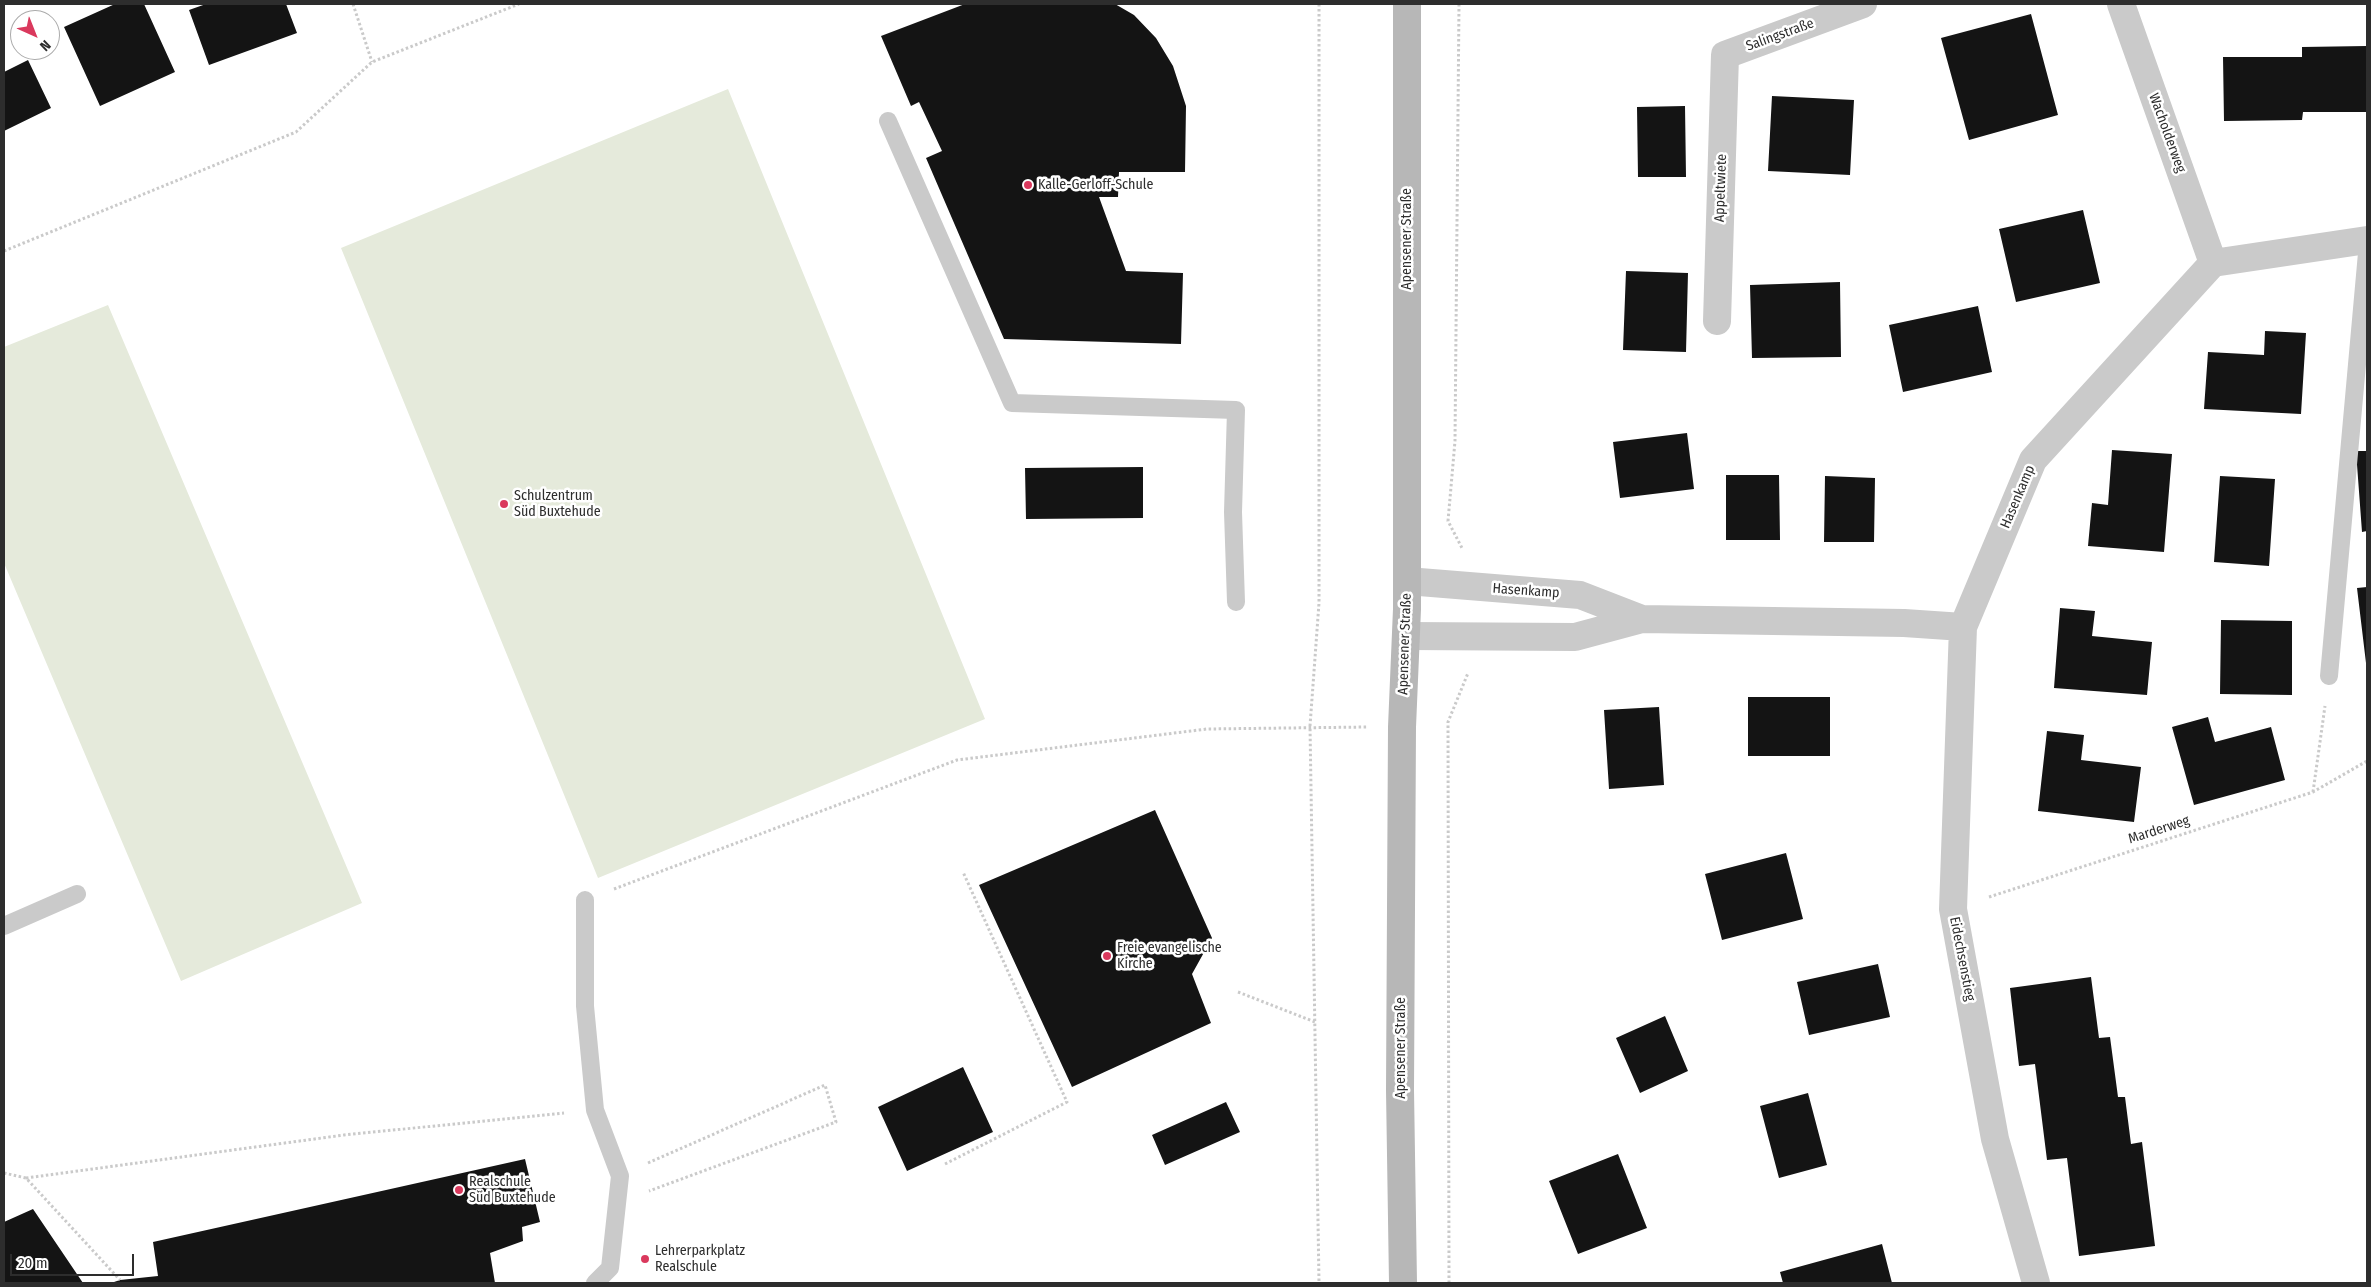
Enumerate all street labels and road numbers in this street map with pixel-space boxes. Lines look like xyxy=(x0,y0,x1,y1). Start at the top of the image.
street label: Salingstraße xyxy=(1744,15,1816,55)
street label: Wacholderweg xyxy=(2145,91,2189,175)
street label: Appeltwiete xyxy=(1711,154,1731,222)
street label: Apensener Straße xyxy=(1399,188,1415,290)
street label: Hasenkamp xyxy=(1997,463,2039,531)
street label: Hasenkamp xyxy=(1492,580,1560,602)
street label: Apensener Straße xyxy=(1395,593,1415,695)
street label: Marderweg xyxy=(2126,812,2192,848)
street label: Eidechsenstieg xyxy=(1946,915,1978,1003)
street label: Apensener Straße xyxy=(1393,997,1409,1099)

